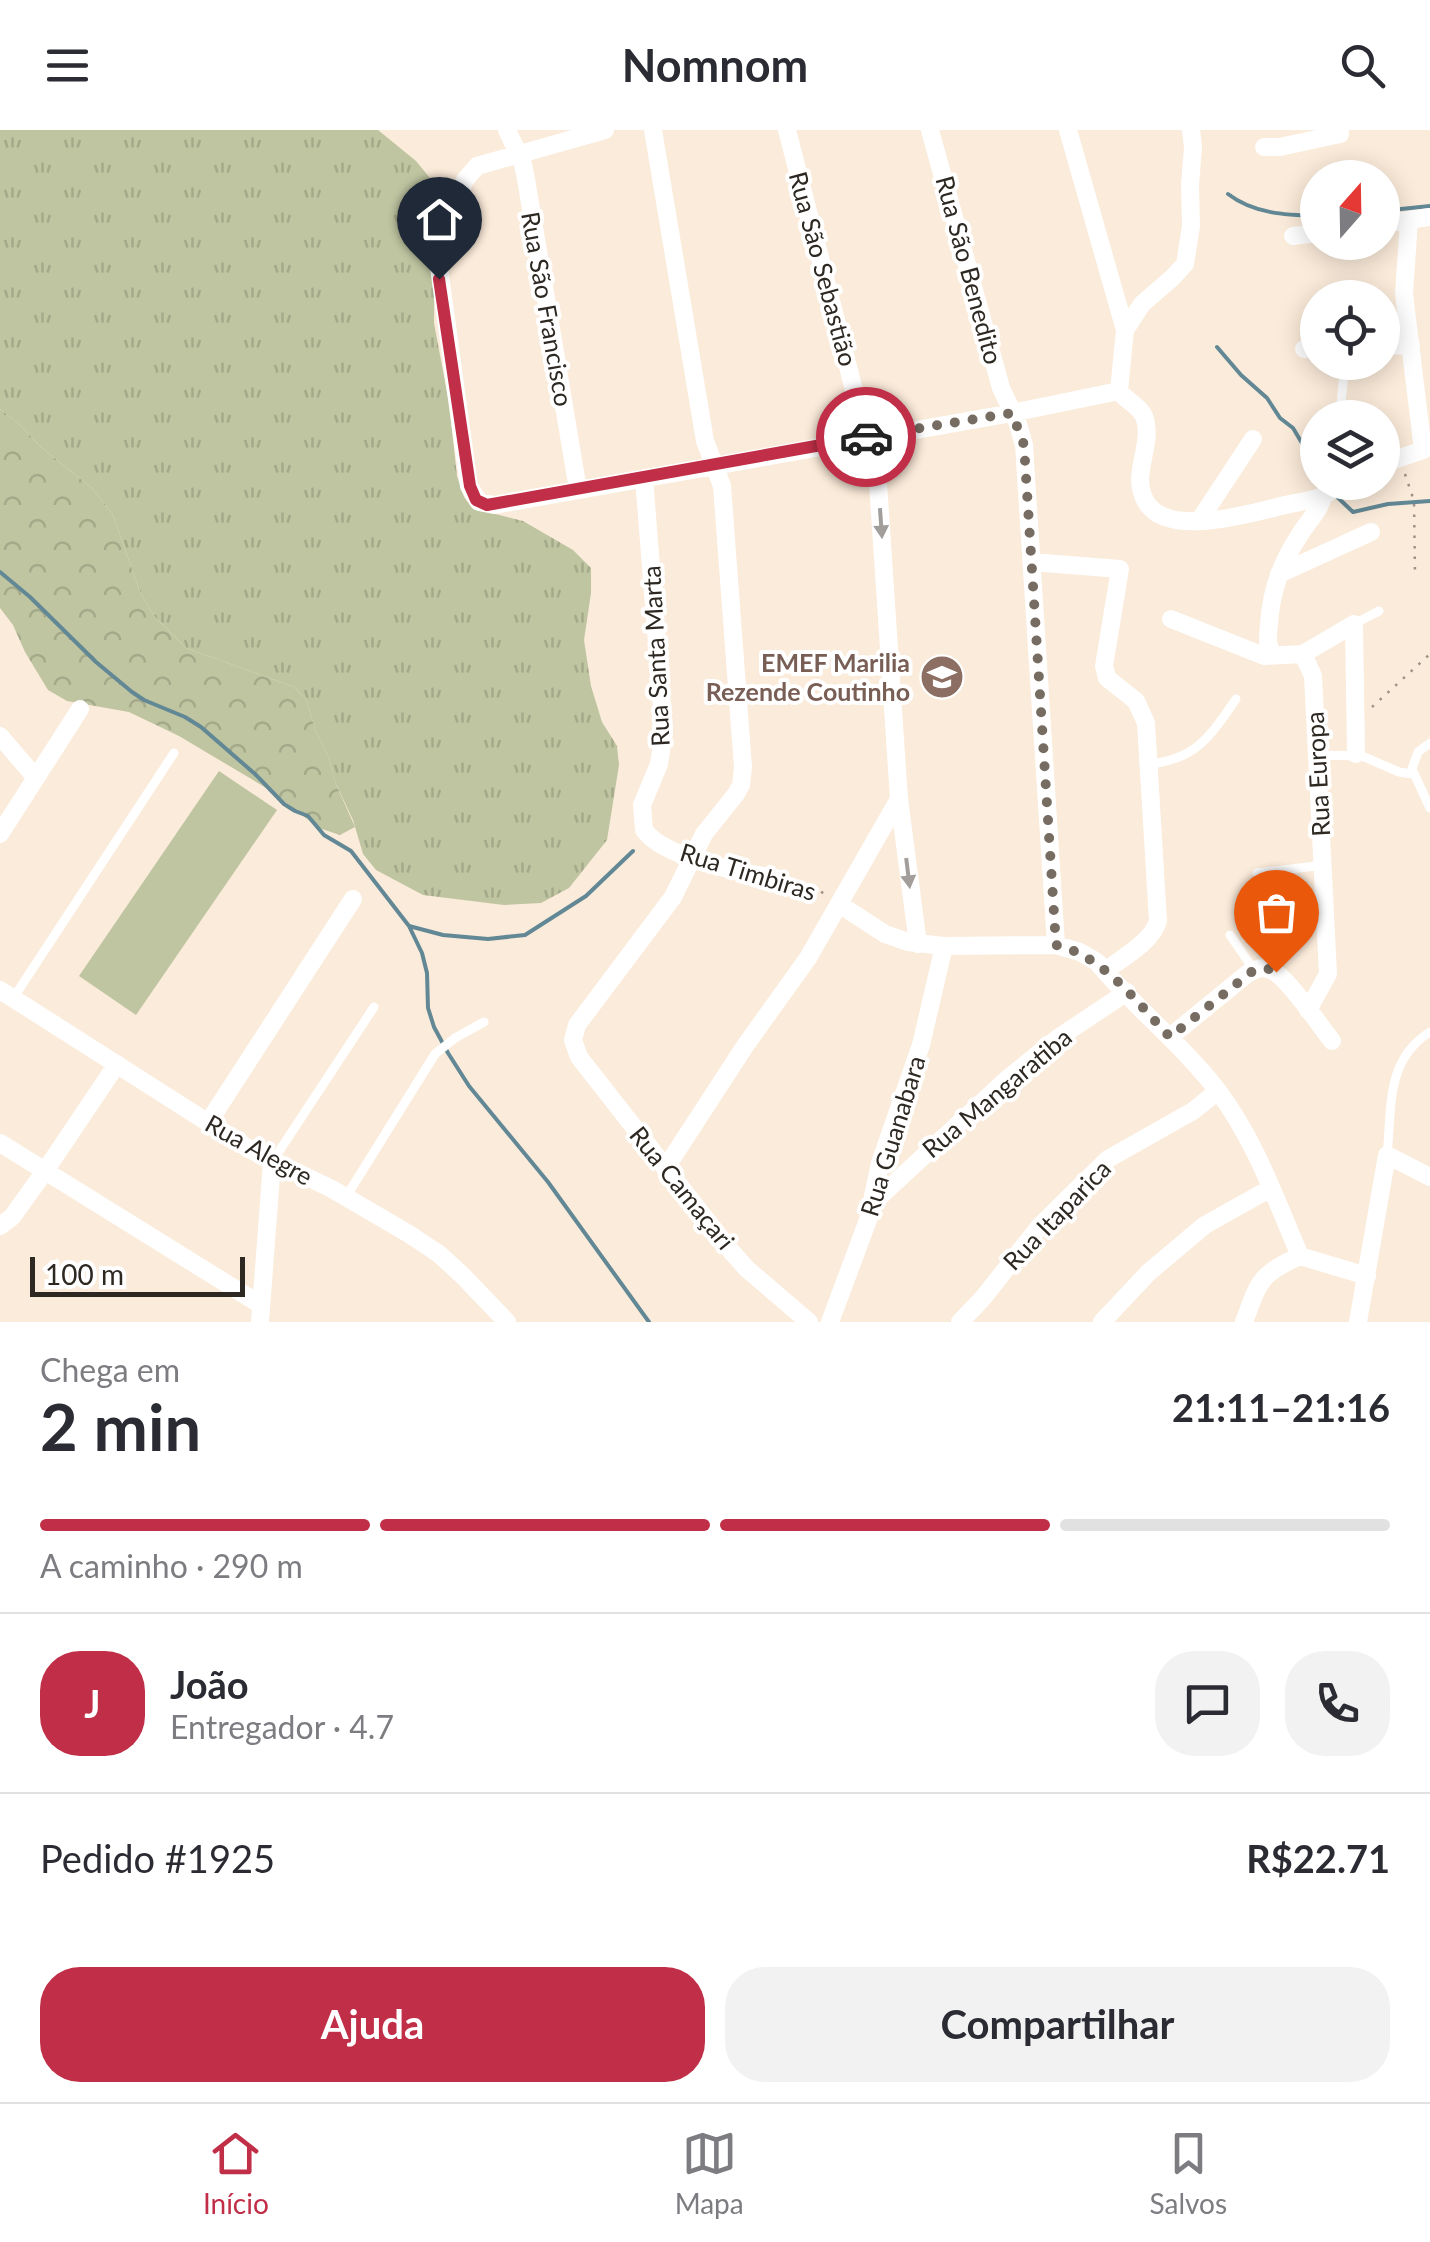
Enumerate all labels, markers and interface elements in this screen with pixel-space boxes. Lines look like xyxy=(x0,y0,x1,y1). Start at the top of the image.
icon: menu xyxy=(40,38,95,93)
text: Nomnom xyxy=(622,38,808,92)
icon: search xyxy=(1335,38,1390,93)
north arrow xyxy=(1300,160,1400,260)
map controls xyxy=(1300,160,1400,500)
street label: Rua São Sebastião xyxy=(784,168,864,369)
street label: Rua São Benedito xyxy=(930,172,1010,367)
pin xyxy=(397,177,482,280)
icon: home xyxy=(412,192,467,247)
street label: Rua São Francisco xyxy=(516,209,580,409)
button: locate xyxy=(1300,280,1400,380)
courier xyxy=(816,387,916,487)
button: layers xyxy=(1300,400,1400,500)
icon: car xyxy=(839,410,894,465)
one-way arrow xyxy=(873,508,889,540)
street label: Rua Santa Marta xyxy=(635,565,675,747)
place label: EMEF Marilia Rezende Coutinho xyxy=(706,647,910,706)
school or university icon: EMEF Marilia Rezende Coutinho xyxy=(919,654,965,700)
street label: Rua Europa xyxy=(1299,711,1335,837)
street label: Rua Timbiras xyxy=(677,836,820,906)
one-way arrow xyxy=(901,858,917,889)
pin xyxy=(1234,870,1319,973)
icon: bag xyxy=(1249,885,1304,940)
street label: Rua Mangaratiba xyxy=(916,1021,1077,1163)
street label: Rua Guanabara xyxy=(853,1052,931,1220)
street label: Rua Alegre xyxy=(201,1107,318,1191)
street label: Rua Camaçari xyxy=(624,1120,741,1255)
street label: Rua Itaparica xyxy=(996,1153,1116,1276)
scale bar xyxy=(30,1252,245,1296)
text: 100 m xyxy=(45,1257,124,1291)
text: Chega em xyxy=(40,1350,180,1389)
text: 21:11–21:16 xyxy=(1172,1384,1390,1430)
text: 2 min xyxy=(40,1387,201,1465)
text: A caminho · 290 m xyxy=(40,1546,303,1585)
button: chat xyxy=(1155,1651,1260,1756)
button: phone xyxy=(1285,1651,1390,1756)
text: João xyxy=(170,1661,249,1707)
text: J xyxy=(84,1680,101,1726)
text: Entregador · 4.7 xyxy=(170,1707,394,1746)
text: Pedido #1925 xyxy=(40,1835,275,1881)
text: R$22.71 xyxy=(1246,1835,1390,1881)
button: Ajuda xyxy=(40,1967,705,2082)
button: Compartilhar xyxy=(725,1967,1390,2082)
tab: Início xyxy=(203,2126,269,2220)
tab: Mapa xyxy=(675,2126,744,2220)
tab: Salvos xyxy=(1150,2126,1227,2220)

